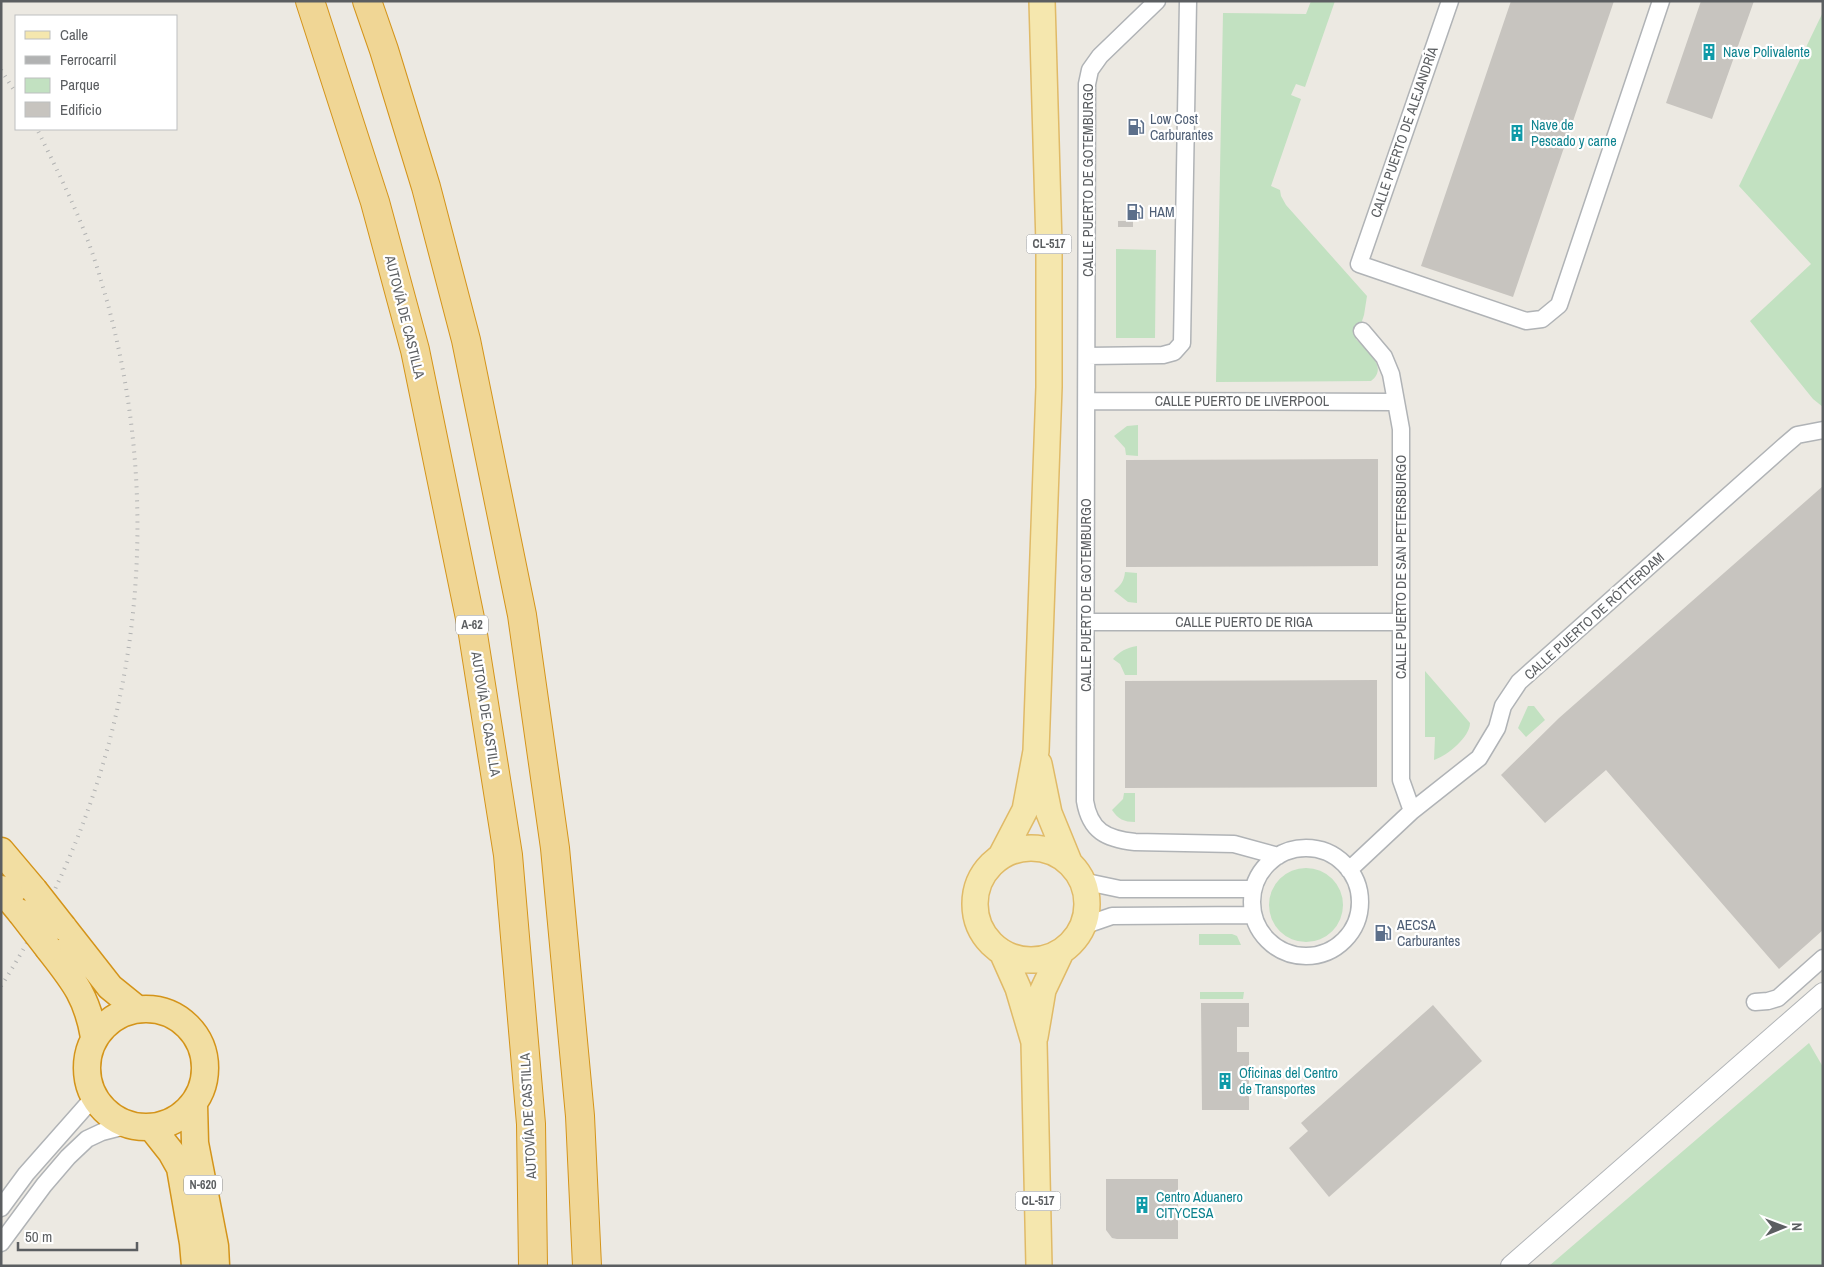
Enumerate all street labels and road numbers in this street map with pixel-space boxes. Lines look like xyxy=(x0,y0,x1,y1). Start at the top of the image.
street label: CALLE PUERTO DE ALEJANDRÍA xyxy=(1366,44,1442,220)
street label: CALLE PUERTO DE GOTEMBURGO xyxy=(1079,83,1097,277)
road number: CL-517 xyxy=(1026,234,1072,253)
street label: AUTOVÍA DE CASTILLA xyxy=(381,253,429,381)
street label: CALLE PUERTO DE LIVERPOOL xyxy=(1155,392,1330,410)
street label: CALLE PUERTO DE SAN PETERSBURGO xyxy=(1392,455,1410,679)
street label: CALLE PUERTO DE GOTEMBURGO xyxy=(1077,498,1095,692)
street label: CALLE PUERTO DE RÓTTERDAM xyxy=(1520,548,1668,684)
street label: CALLE PUERTO DE RIGA xyxy=(1175,613,1313,631)
road number: A-62 xyxy=(456,616,488,634)
street label: AUTOVÍA DE CASTILLA xyxy=(467,649,505,778)
street label: AUTOVÍA DE CASTILLA xyxy=(516,1052,540,1180)
road number: N-620 xyxy=(184,1176,222,1194)
road number: CL-517 xyxy=(1016,1192,1060,1210)

